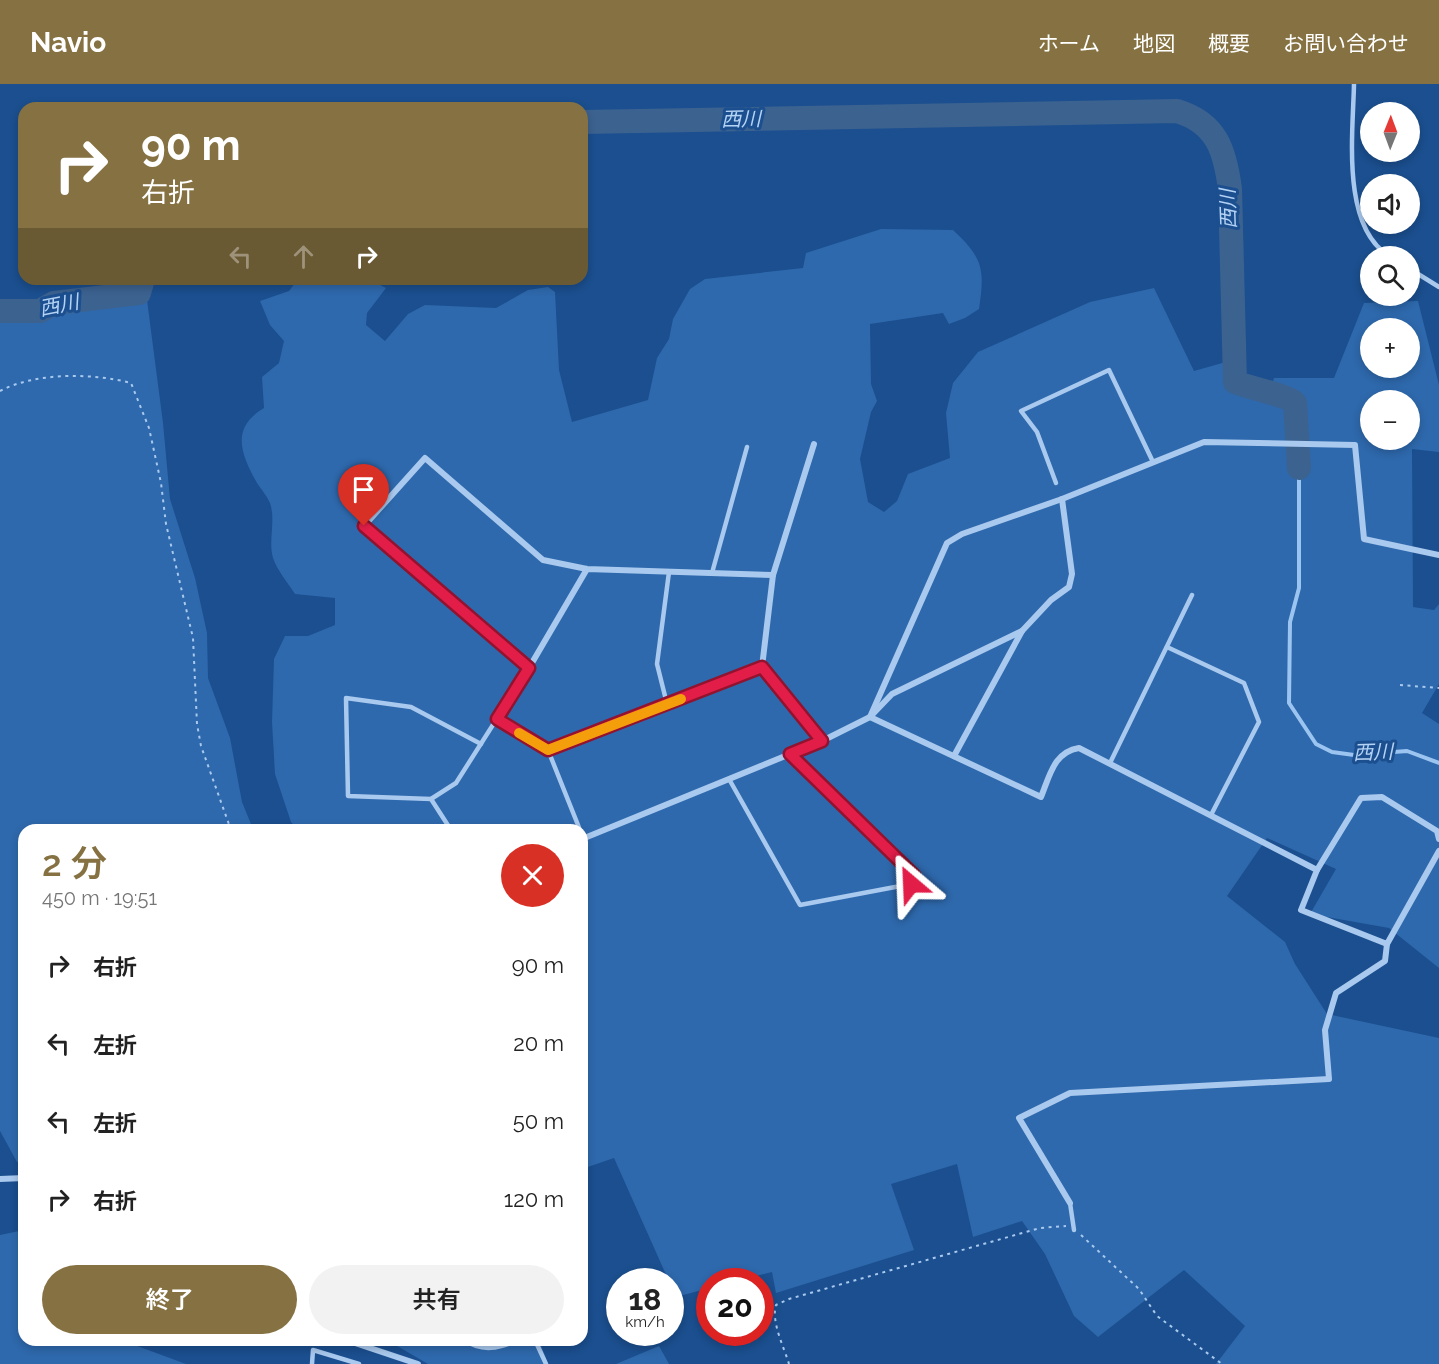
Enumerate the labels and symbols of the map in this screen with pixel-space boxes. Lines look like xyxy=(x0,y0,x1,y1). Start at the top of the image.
north arrow xyxy=(1360,102,1420,162)
water label: 西川 xyxy=(721,107,763,131)
water label: 西川 xyxy=(1215,187,1241,229)
water label: 西川 xyxy=(37,289,83,321)
pin xyxy=(338,464,389,526)
water label: 西川 xyxy=(1353,739,1395,765)
position arrow xyxy=(879,852,943,916)
speed limit sign: 20 xyxy=(696,1268,774,1346)

